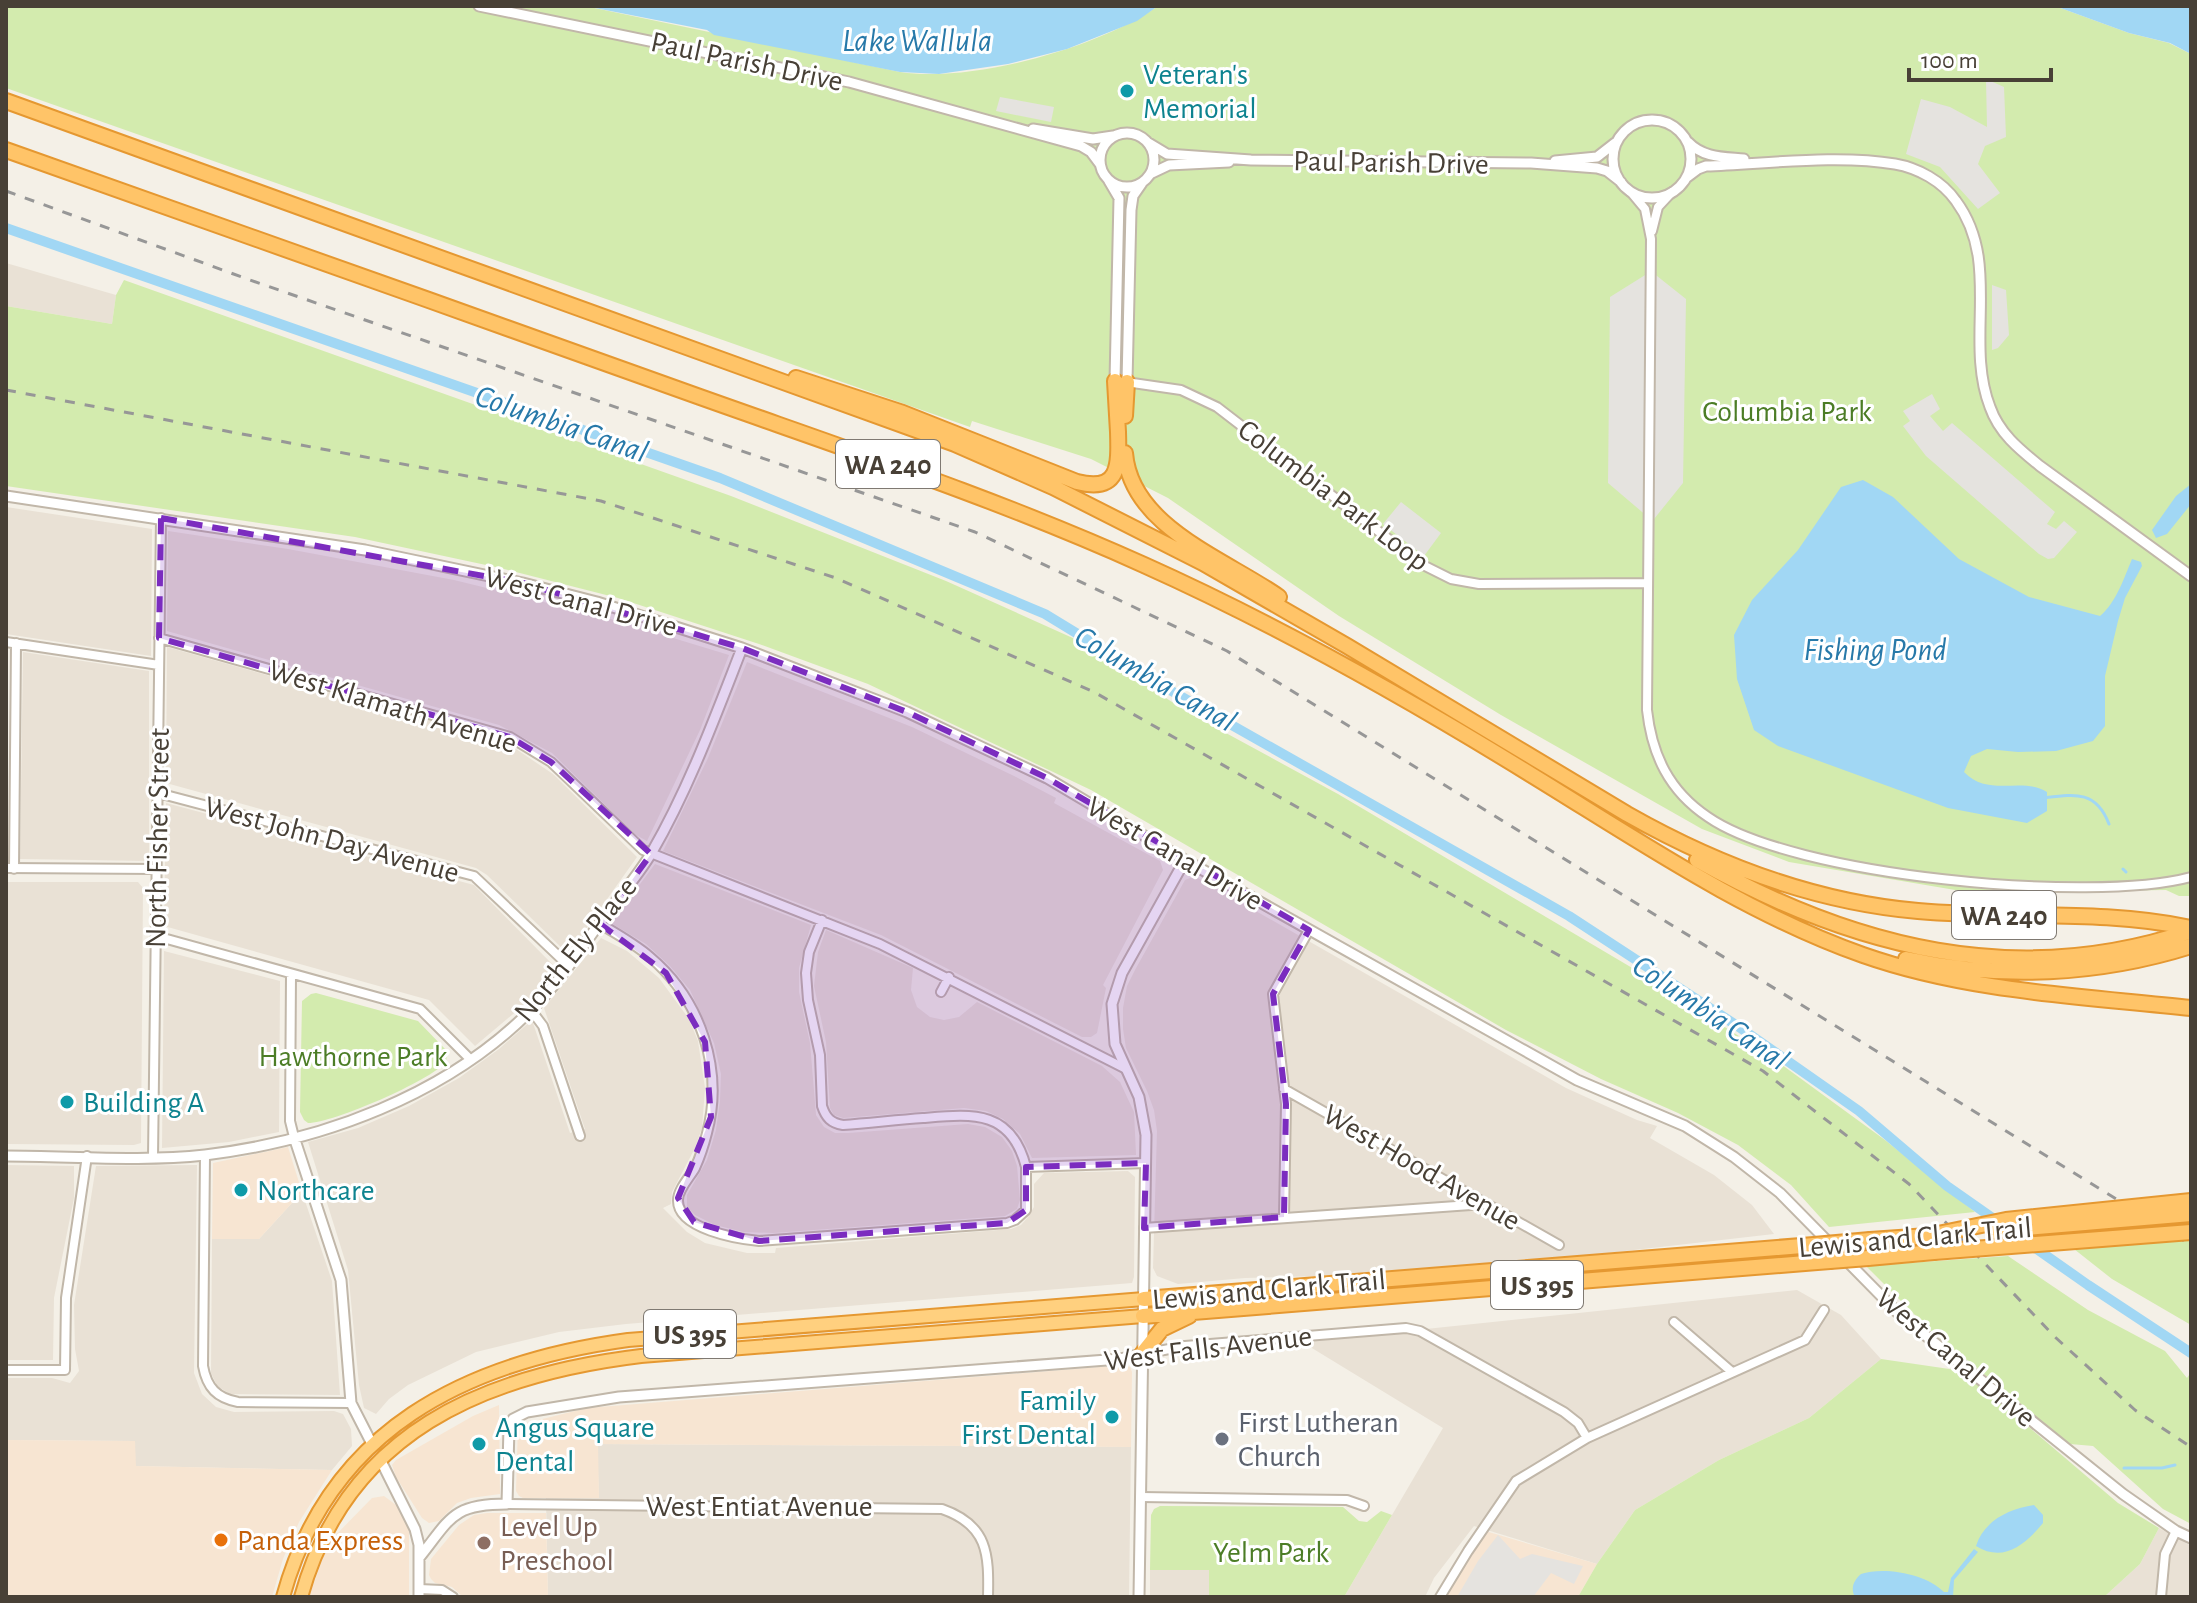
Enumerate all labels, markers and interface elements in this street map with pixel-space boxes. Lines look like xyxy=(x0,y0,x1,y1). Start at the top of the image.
water label: Lake Wallula xyxy=(842,25,992,57)
street label: Paul Parish Drive xyxy=(648,27,846,97)
scale bar xyxy=(1909,32,2051,82)
text: 100 m xyxy=(1921,49,1978,73)
place label: Veteran's Memorial xyxy=(1143,60,1257,124)
marker: Veteran's Memorial xyxy=(1118,82,1136,100)
street label: Paul Parish Drive xyxy=(1293,146,1489,180)
water label: Columbia Canal xyxy=(471,379,652,468)
park label: Columbia Park xyxy=(1702,397,1872,427)
street label: Columbia Park Loop xyxy=(1232,414,1435,577)
road number: WA 240 xyxy=(836,440,940,488)
street label: West Canal Drive xyxy=(481,562,680,642)
water label: Columbia Canal xyxy=(1069,620,1242,738)
water label: Fishing Pond xyxy=(1803,634,1947,666)
street label: West Klamath Avenue xyxy=(265,655,520,759)
street label: North Fisher Street xyxy=(141,727,175,948)
street label: West Canal Drive xyxy=(1081,791,1268,916)
street label: West John Day Avenue xyxy=(201,792,462,888)
street label: North Ely Place xyxy=(509,872,643,1027)
road number: WA 240 xyxy=(1952,891,2056,939)
water label: Columbia Canal xyxy=(1627,949,1794,1077)
park label: Hawthorne Park xyxy=(259,1042,448,1072)
place label: Building A xyxy=(83,1088,204,1118)
marker: Building A xyxy=(58,1093,76,1111)
street label: West Hood Avenue xyxy=(1318,1099,1525,1236)
place label: Northcare xyxy=(257,1176,374,1206)
marker: Northcare xyxy=(232,1181,250,1199)
street label: Lewis and Clark Trail xyxy=(1797,1213,2033,1263)
road number: US 395 xyxy=(1491,1261,1583,1309)
street label: Lewis and Clark Trail xyxy=(1151,1265,1387,1315)
street label: West Canal Drive xyxy=(1870,1283,2041,1433)
road number: US 395 xyxy=(644,1310,736,1358)
street label: West Falls Avenue xyxy=(1102,1321,1314,1377)
place label: Family First Dental xyxy=(961,1386,1096,1450)
marker: Family First Dental xyxy=(1103,1408,1121,1426)
place label: First Lutheran Church xyxy=(1238,1408,1399,1472)
place label: Angus Square Dental xyxy=(495,1413,655,1477)
marker: First Lutheran Church xyxy=(1213,1430,1231,1448)
marker: Angus Square Dental xyxy=(470,1435,488,1453)
street label: West Entiat Avenue xyxy=(645,1492,873,1522)
place label: Level Up Preschool xyxy=(500,1512,614,1576)
place label: Panda Express xyxy=(237,1526,403,1556)
marker: Panda Express xyxy=(212,1531,230,1549)
marker: Level Up Preschool xyxy=(475,1534,493,1552)
park label: Yelm Park xyxy=(1213,1538,1329,1568)

